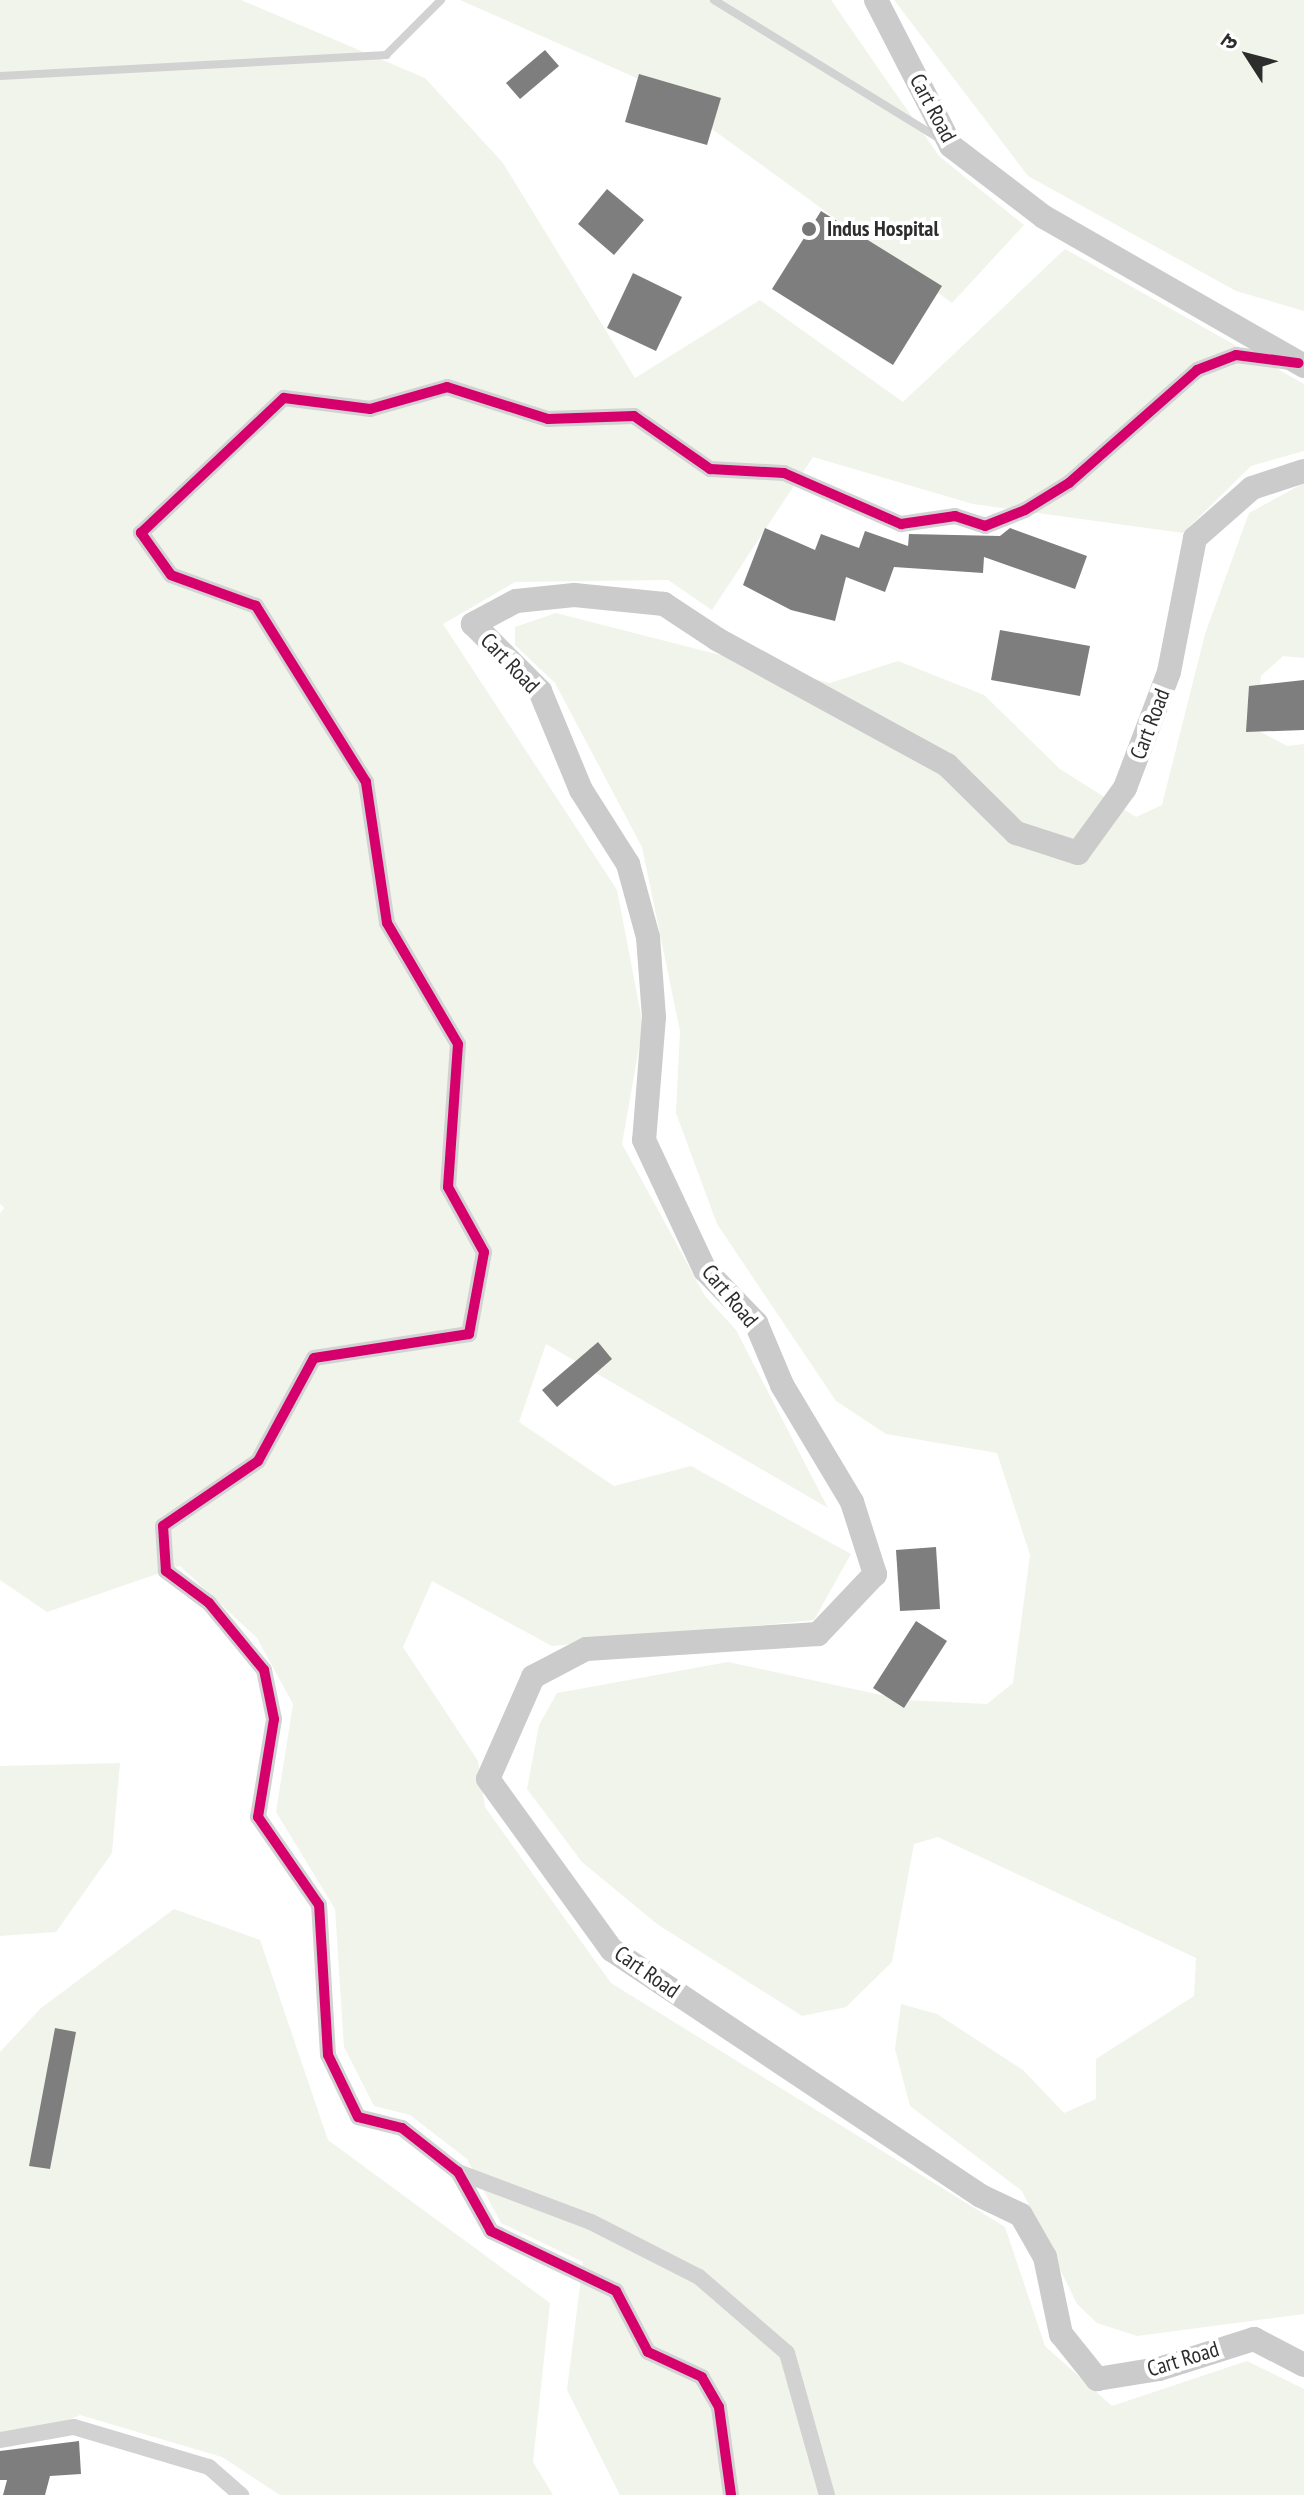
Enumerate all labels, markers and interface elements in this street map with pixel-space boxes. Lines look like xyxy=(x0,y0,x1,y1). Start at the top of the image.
north arrow xyxy=(1208,16,1288,96)
text: उ xyxy=(1213,28,1244,55)
street label: Cart Road xyxy=(904,69,962,147)
place label: Indus Hospital xyxy=(827,216,939,242)
marker: Indus Hospital xyxy=(798,218,820,240)
street label: Cart Road xyxy=(475,627,545,699)
street label: Cart Road xyxy=(1125,685,1175,763)
street label: Cart Road xyxy=(696,1259,764,1333)
street label: Cart Road xyxy=(609,1940,685,2004)
street label: Cart Road xyxy=(1144,2336,1222,2382)

